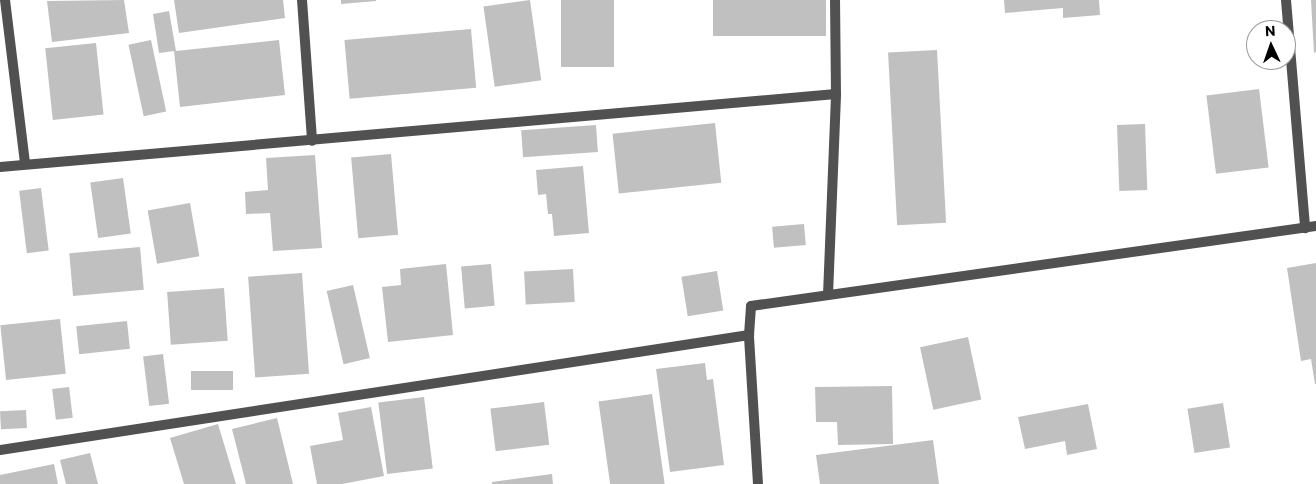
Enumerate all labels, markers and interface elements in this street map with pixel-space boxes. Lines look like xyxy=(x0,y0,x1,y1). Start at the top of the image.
north arrow xyxy=(1246,20,1296,70)
text: N xyxy=(1265,22,1276,39)

